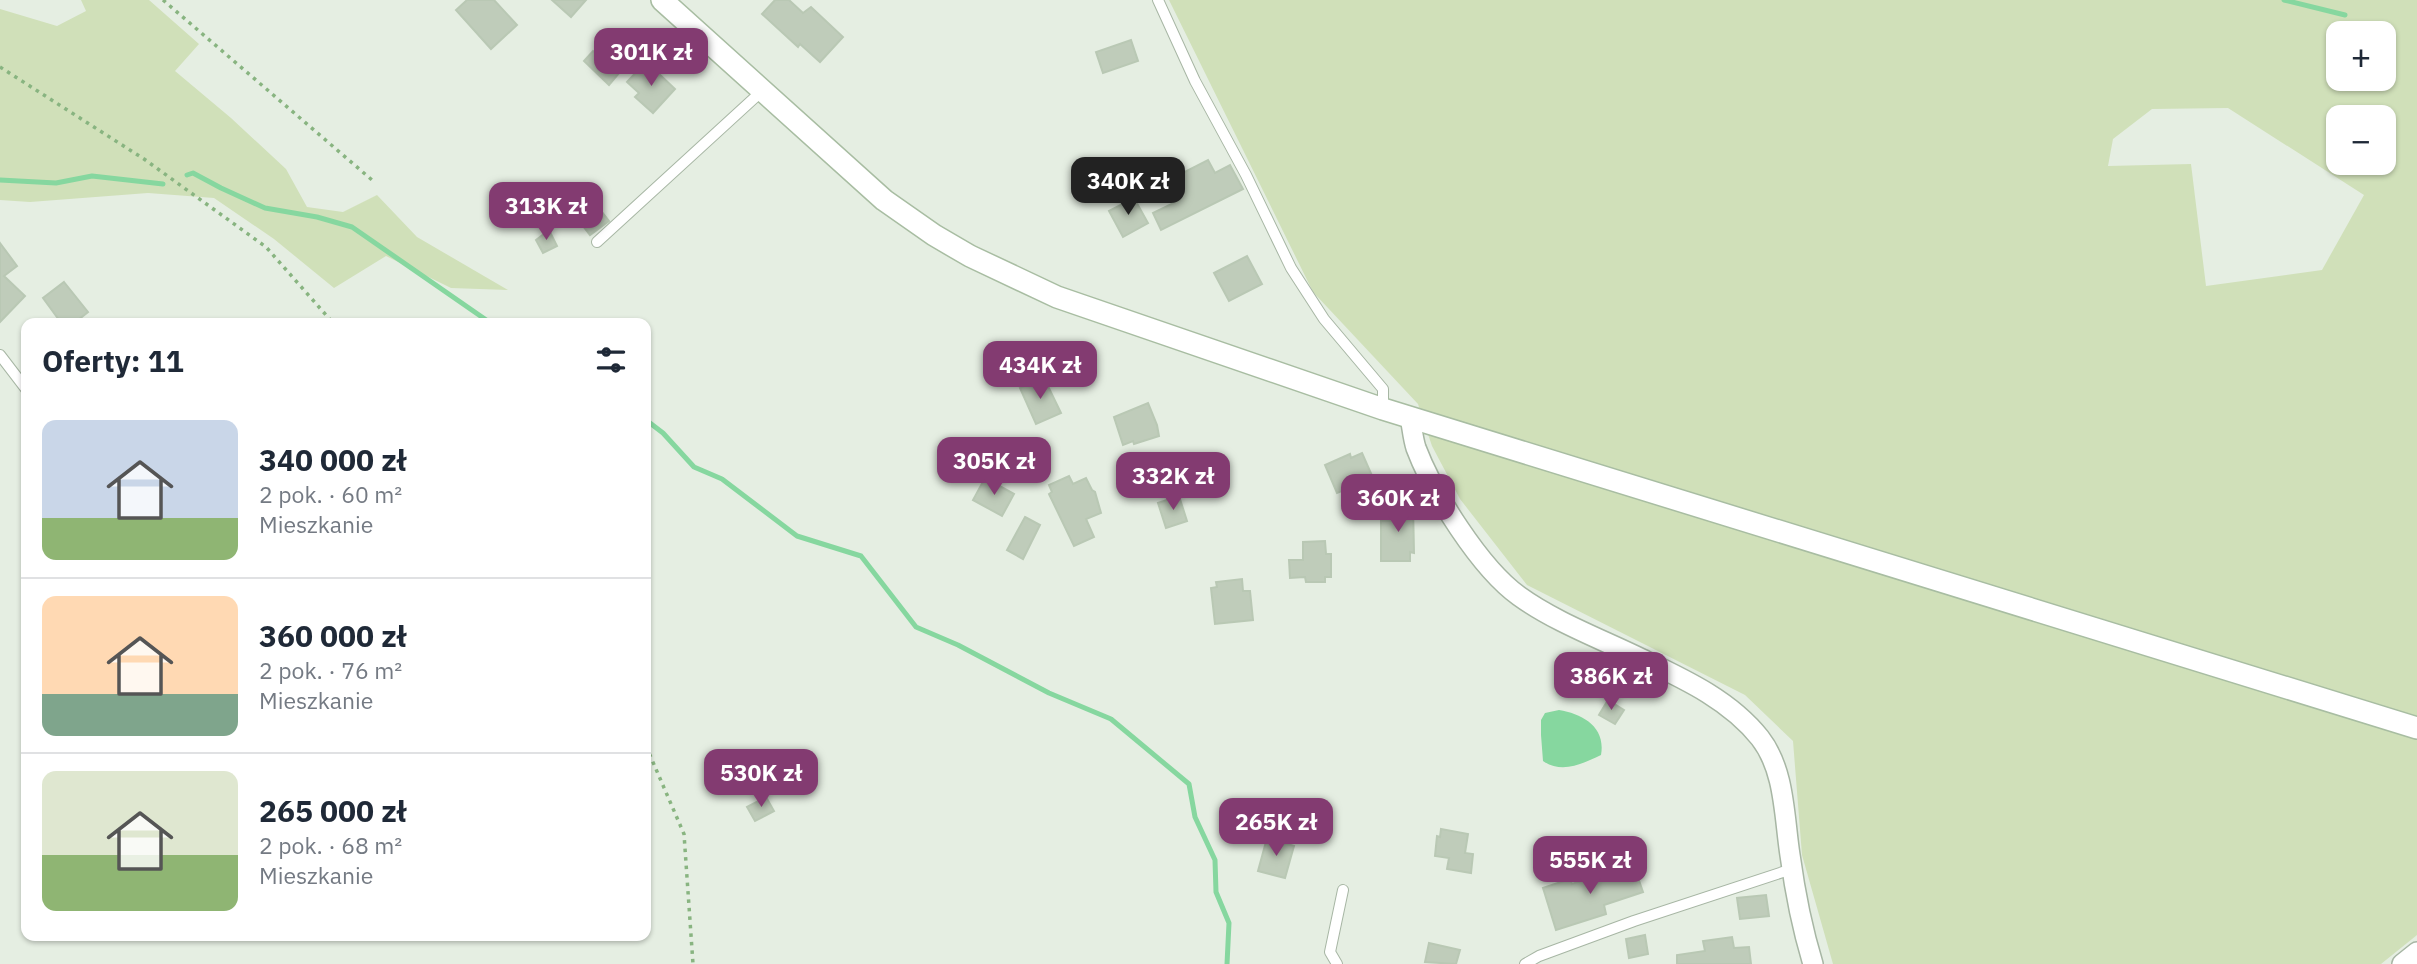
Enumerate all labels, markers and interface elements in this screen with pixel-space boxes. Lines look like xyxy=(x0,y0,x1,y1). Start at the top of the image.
map controls xyxy=(2326,21,2396,175)
button: + xyxy=(2326,21,2396,91)
pin: 301K zł xyxy=(586,28,716,88)
text: 301K zł xyxy=(610,36,692,66)
button: − xyxy=(2326,105,2396,175)
pin: 340K zł xyxy=(1063,158,1193,217)
text: 340K zł xyxy=(1087,165,1169,195)
pin: 313K zł xyxy=(481,182,611,242)
text: 313K zł xyxy=(505,190,587,220)
text: Oferty: 11 xyxy=(42,341,184,380)
icon: filters xyxy=(592,341,630,379)
pin: 434K zł xyxy=(975,342,1105,401)
text: 434K zł xyxy=(999,349,1081,379)
pin: 305K zł xyxy=(929,438,1059,497)
text: 340 000 zł xyxy=(259,440,406,479)
text: 305K zł xyxy=(953,445,1035,475)
icon: home xyxy=(98,448,182,532)
pin: 332K zł xyxy=(1108,452,1238,512)
text: 332K zł xyxy=(1132,460,1214,490)
pin: 360K zł xyxy=(1333,475,1463,534)
text: 2 pok. · 60 m² xyxy=(259,479,402,509)
text: 360K zł xyxy=(1357,482,1439,512)
text: Mieszkanie xyxy=(259,509,373,539)
text: 360 000 zł xyxy=(259,616,406,655)
icon: home xyxy=(98,624,182,708)
pin: 386K zł xyxy=(1546,652,1676,712)
text: 2 pok. · 76 m² xyxy=(259,655,402,685)
text: 386K zł xyxy=(1570,660,1652,690)
text: Mieszkanie xyxy=(259,685,373,715)
pin: 530K zł xyxy=(696,750,826,809)
text: 530K zł xyxy=(720,757,802,787)
text: 265 000 zł xyxy=(259,791,406,830)
pin: 265K zł xyxy=(1211,798,1341,858)
icon: home xyxy=(98,799,182,883)
text: 265K zł xyxy=(1235,806,1317,836)
text: 2 pok. · 68 m² xyxy=(259,830,402,860)
pin: 555K zł xyxy=(1525,836,1655,896)
text: 555K zł xyxy=(1549,844,1631,874)
text: Mieszkanie xyxy=(259,860,373,890)

